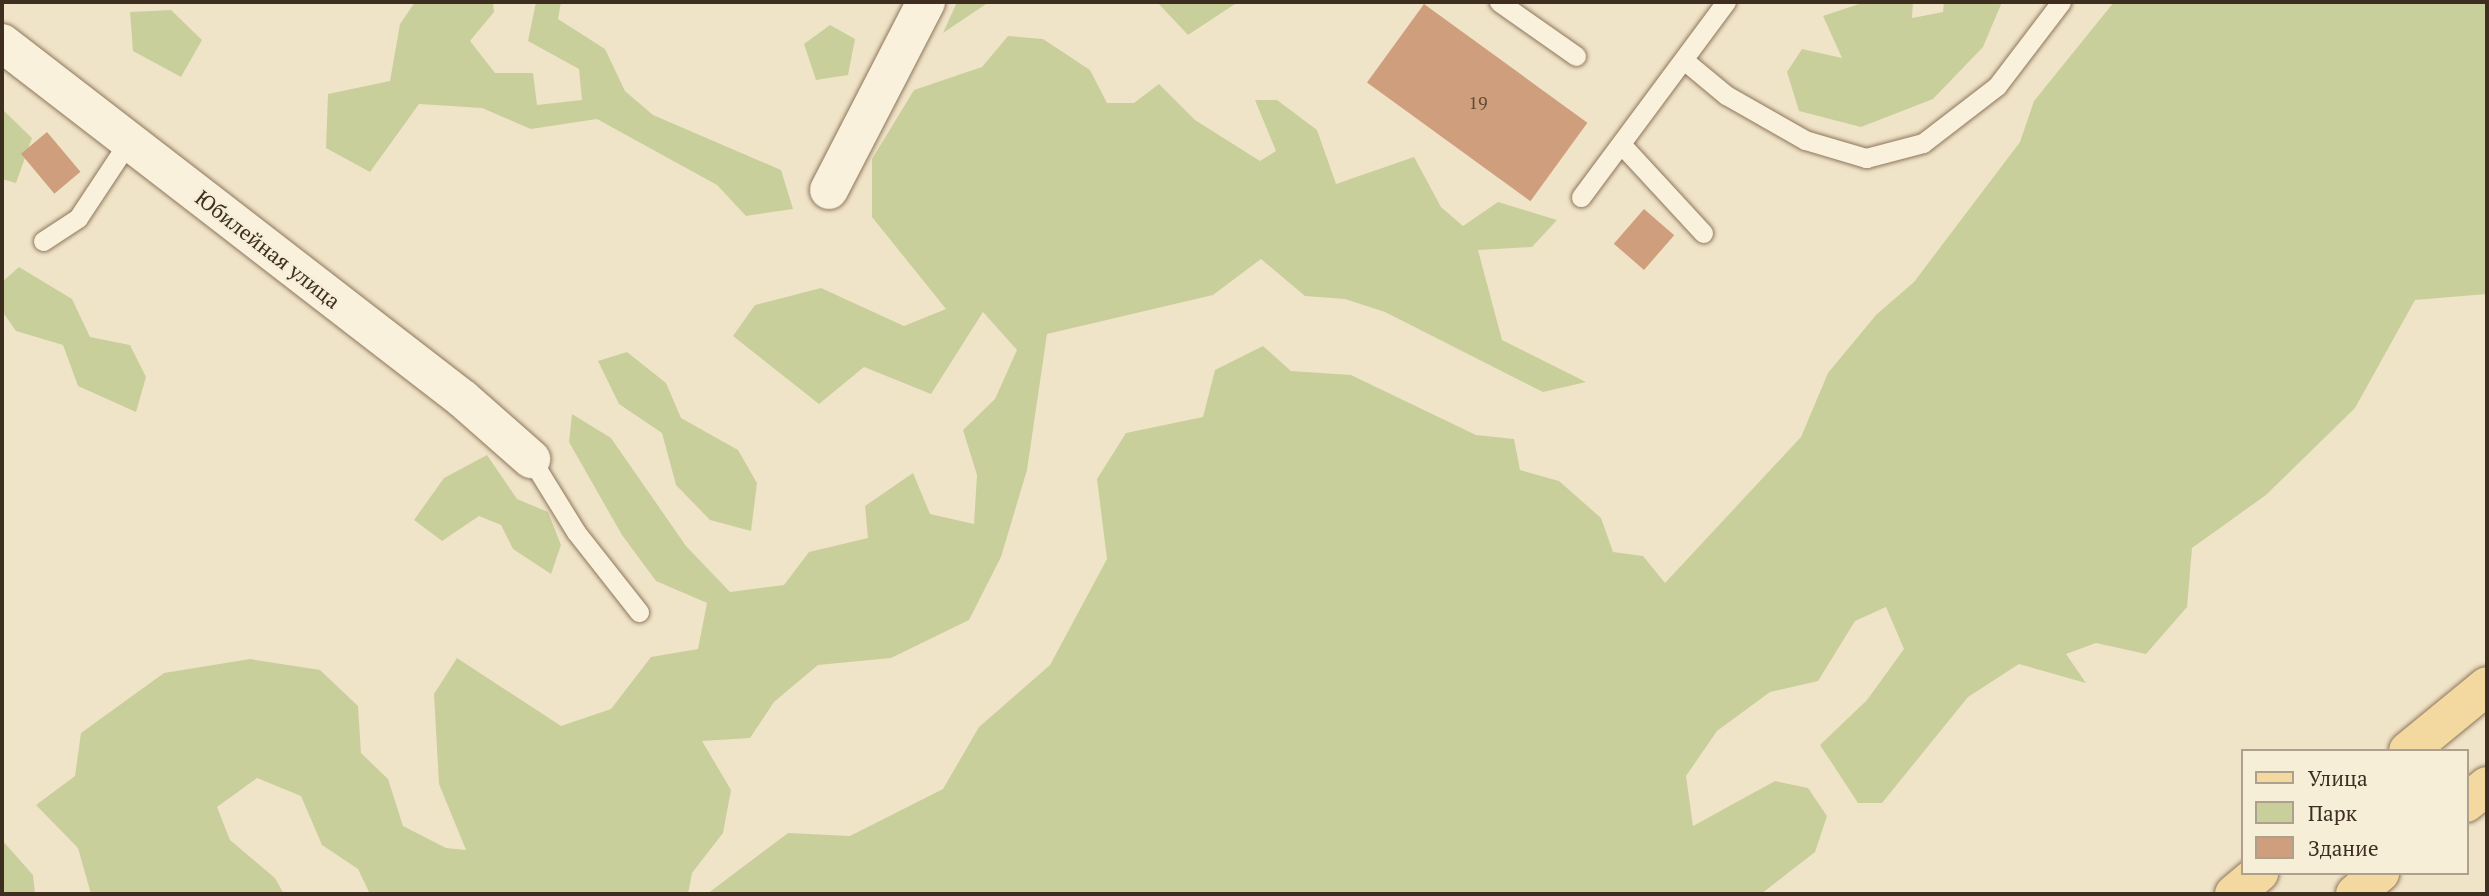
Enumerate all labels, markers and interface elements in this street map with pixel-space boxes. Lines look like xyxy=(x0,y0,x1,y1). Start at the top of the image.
house number: 19 xyxy=(1468,91,1488,113)
street label: Юбилейная улица xyxy=(191,185,345,313)
legend xyxy=(2240,749,2468,875)
text: Улица xyxy=(2308,764,2368,792)
text: Парк xyxy=(2308,799,2357,827)
text: Здание xyxy=(2308,834,2379,862)

